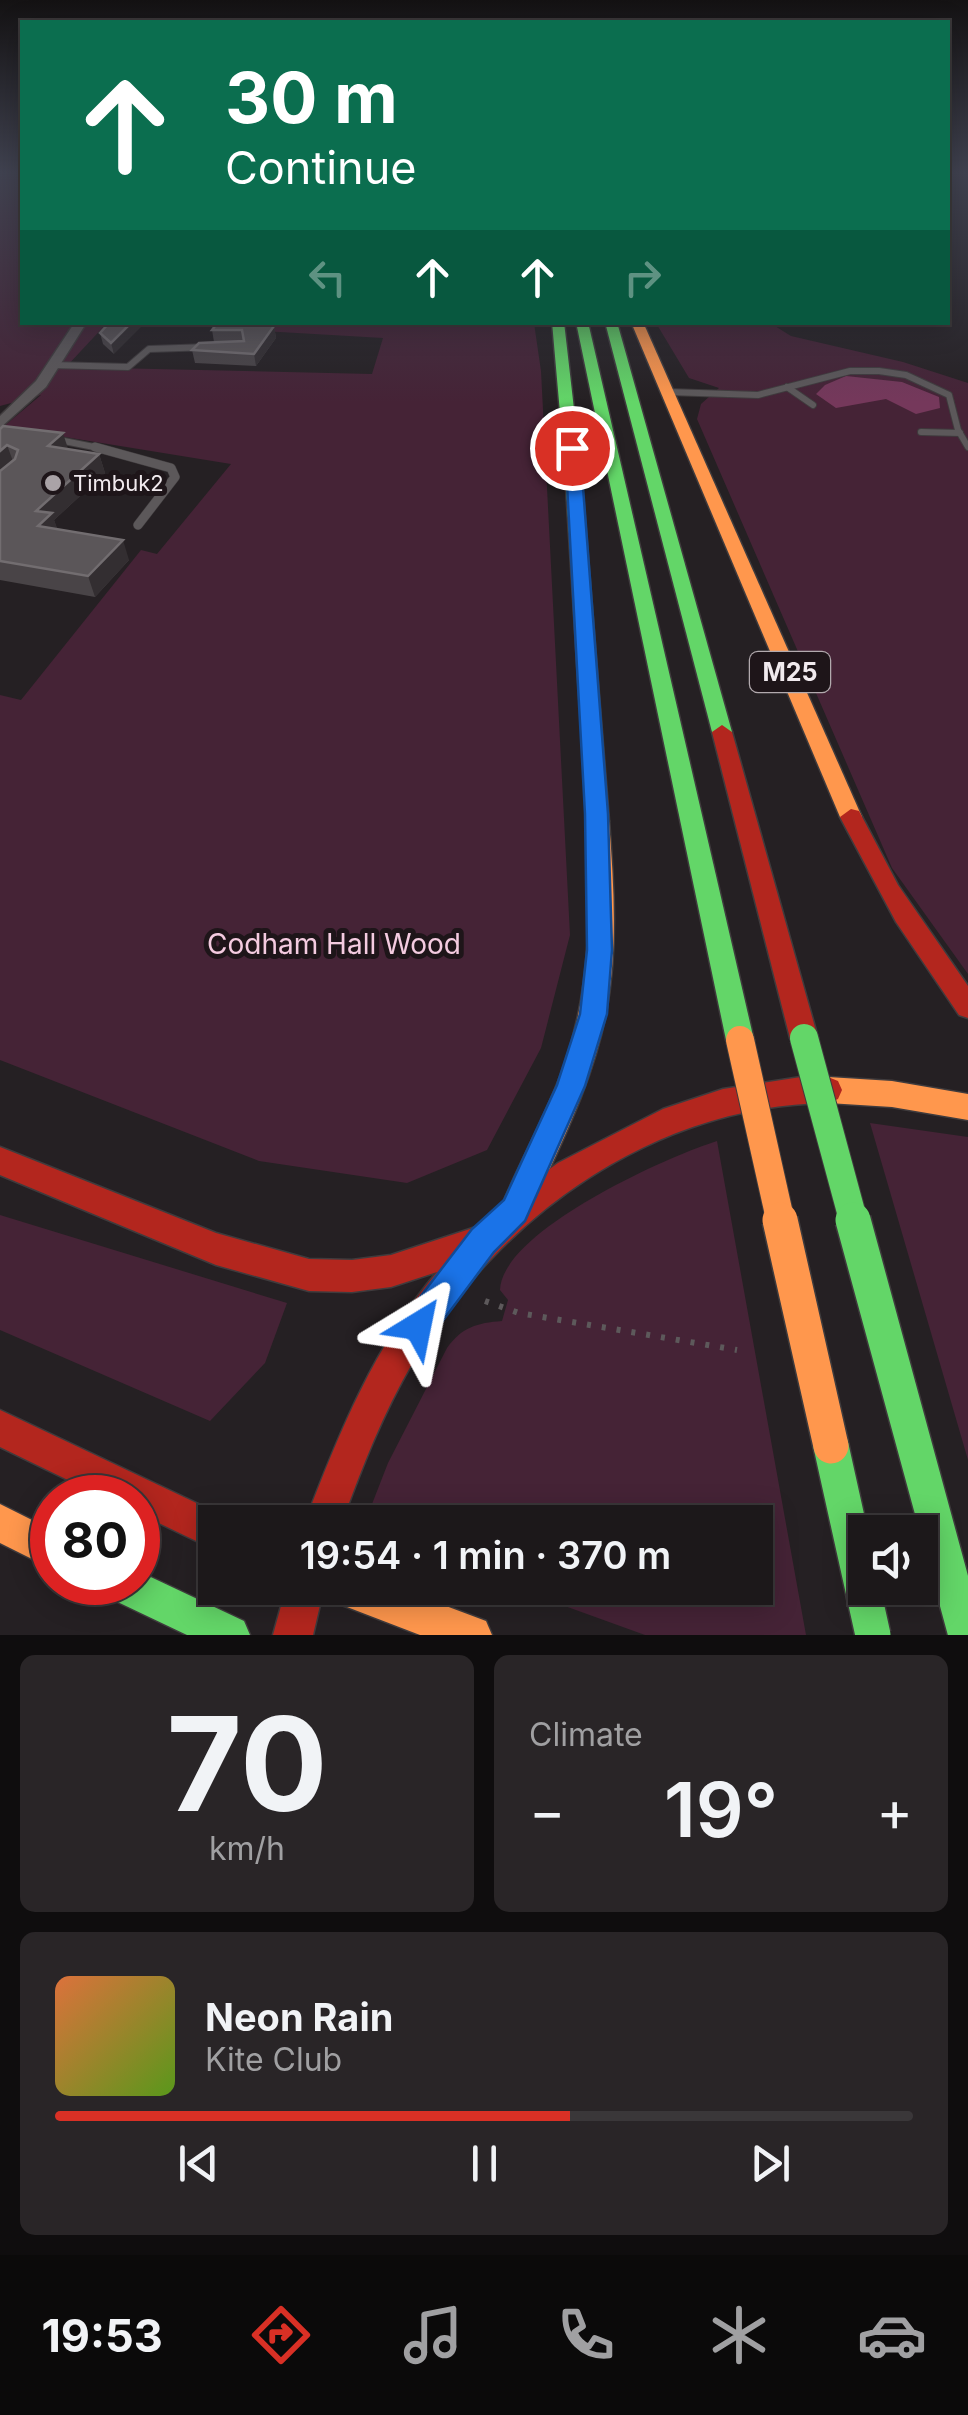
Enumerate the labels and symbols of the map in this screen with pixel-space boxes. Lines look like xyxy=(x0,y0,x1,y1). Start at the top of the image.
pin xyxy=(530,406,615,491)
place label: Timbuk2 xyxy=(73,470,164,496)
marker: Timbuk2 xyxy=(42,472,64,494)
road number: M25 xyxy=(750,652,830,692)
park label: Codham Hall Wood xyxy=(207,927,461,961)
position arrow xyxy=(366,1274,470,1378)
speed limit sign: 80 xyxy=(30,1475,160,1605)

